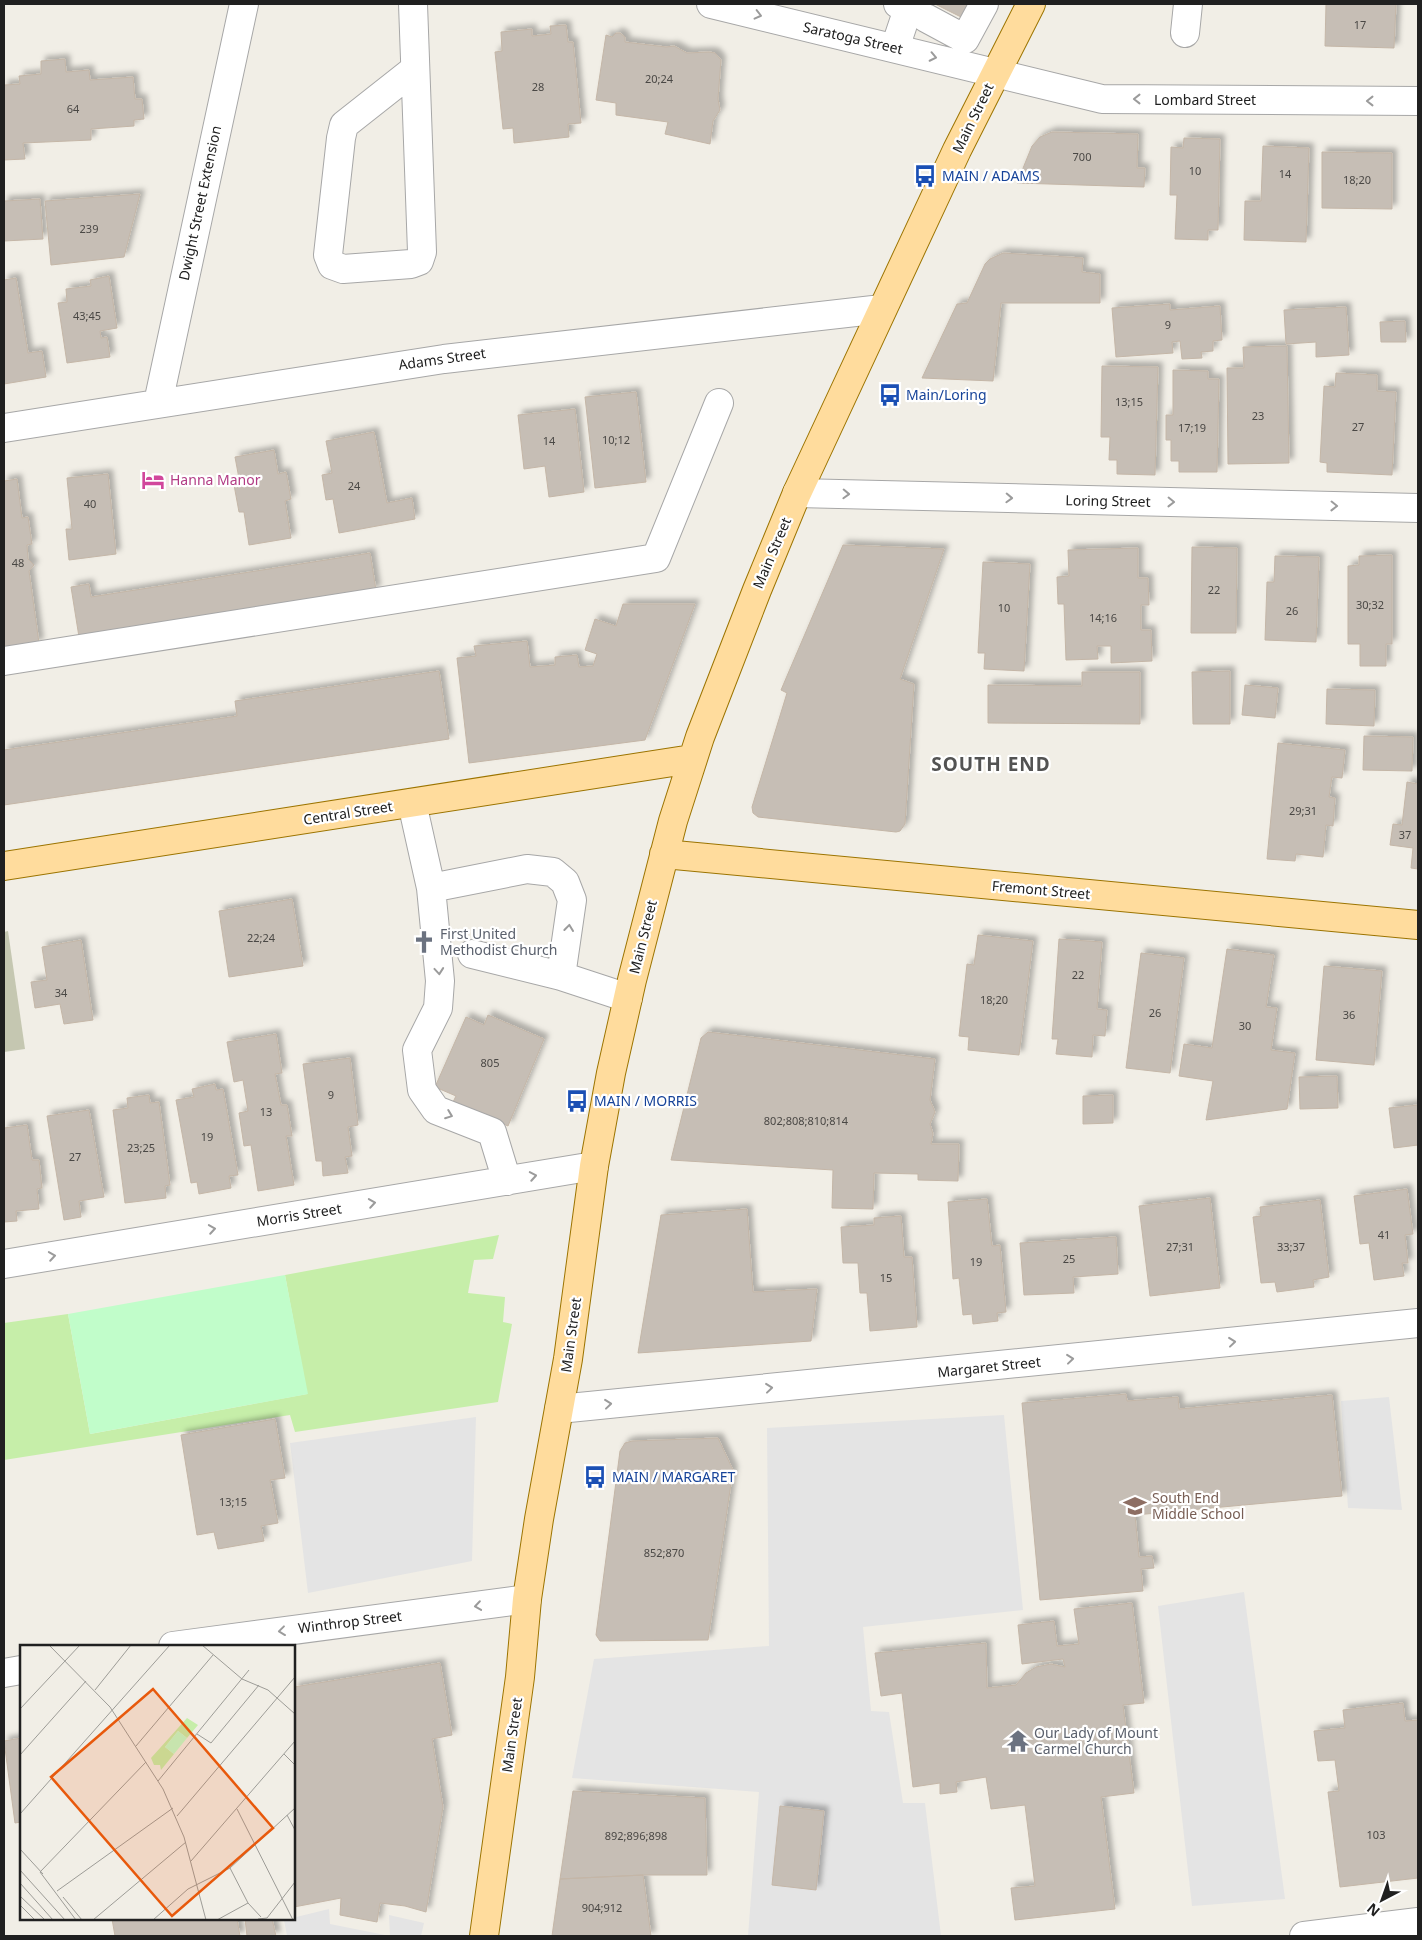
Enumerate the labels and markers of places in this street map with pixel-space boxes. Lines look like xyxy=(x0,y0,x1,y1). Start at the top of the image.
bus stop icon: MAIN / ADAMS xyxy=(912,163,938,189)
place label: MAIN / ADAMS xyxy=(942,166,1040,185)
bus stop icon: Main/Loring xyxy=(877,382,903,408)
place label: Main/Loring xyxy=(906,385,987,404)
hotel icon: Hanna Manor xyxy=(140,467,166,493)
place label: Hanna Manor xyxy=(170,470,261,489)
place label: First United Methodist Church xyxy=(440,924,557,959)
church icon: First United Methodist Church xyxy=(411,929,437,955)
bus stop icon: MAIN / MORRIS xyxy=(564,1088,590,1114)
place label: MAIN / MORRIS xyxy=(594,1091,697,1110)
bus stop icon: MAIN / MARGARET xyxy=(582,1464,608,1490)
place label: MAIN / MARGARET xyxy=(612,1467,735,1486)
place label: South End Middle School xyxy=(1152,1488,1244,1523)
school or university icon: South End Middle School xyxy=(1122,1493,1148,1519)
place label: Our Lady of Mount Carmel Church xyxy=(1034,1723,1158,1758)
temple icon: Our Lady of Mount Carmel Church xyxy=(1005,1728,1031,1754)

